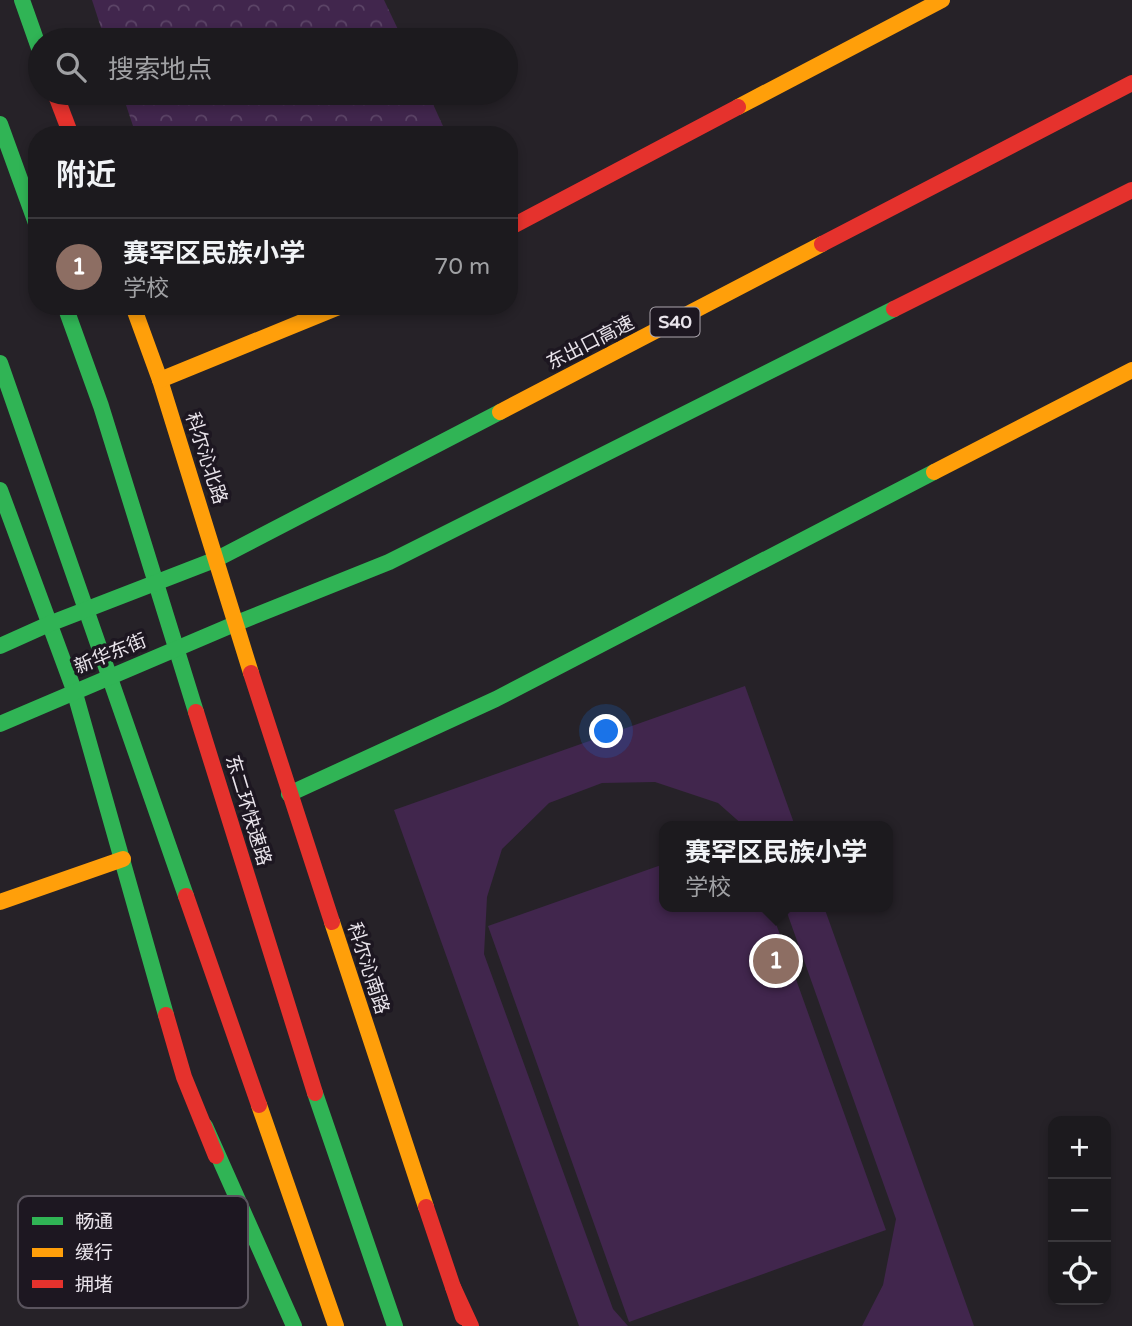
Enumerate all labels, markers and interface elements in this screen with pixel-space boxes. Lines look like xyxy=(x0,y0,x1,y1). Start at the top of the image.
search box xyxy=(28,28,518,105)
icon: search xyxy=(52,48,90,86)
text: 搜索地点 xyxy=(108,54,212,85)
text: 附近 xyxy=(56,157,116,194)
text: 赛罕区民族小学 xyxy=(123,238,305,269)
text: 1 xyxy=(72,253,86,281)
text: 70 m xyxy=(434,253,490,281)
text: 学校 xyxy=(123,275,169,303)
road number: S40 xyxy=(650,308,700,336)
street label: 东出口高速 xyxy=(543,312,638,374)
street label: 科尔沁北路 xyxy=(181,410,231,507)
street label: 新华东街 xyxy=(71,629,150,678)
your location xyxy=(589,714,623,748)
street label: 东二环快速路 xyxy=(221,753,275,868)
popup xyxy=(659,821,893,912)
text: 赛罕区民族小学 xyxy=(685,837,867,868)
text: 学校 xyxy=(685,874,731,902)
street label: 科尔沁南路 xyxy=(343,920,393,1017)
pin: 1 xyxy=(753,935,799,987)
map controls xyxy=(1048,1116,1111,1305)
button: + xyxy=(1048,1116,1111,1179)
button: − xyxy=(1048,1179,1111,1242)
legend xyxy=(18,1196,248,1308)
text: 畅通 xyxy=(75,1211,113,1233)
text: 缓行 xyxy=(75,1242,113,1264)
button: locate xyxy=(1048,1242,1111,1305)
text: 拥堵 xyxy=(75,1274,113,1296)

